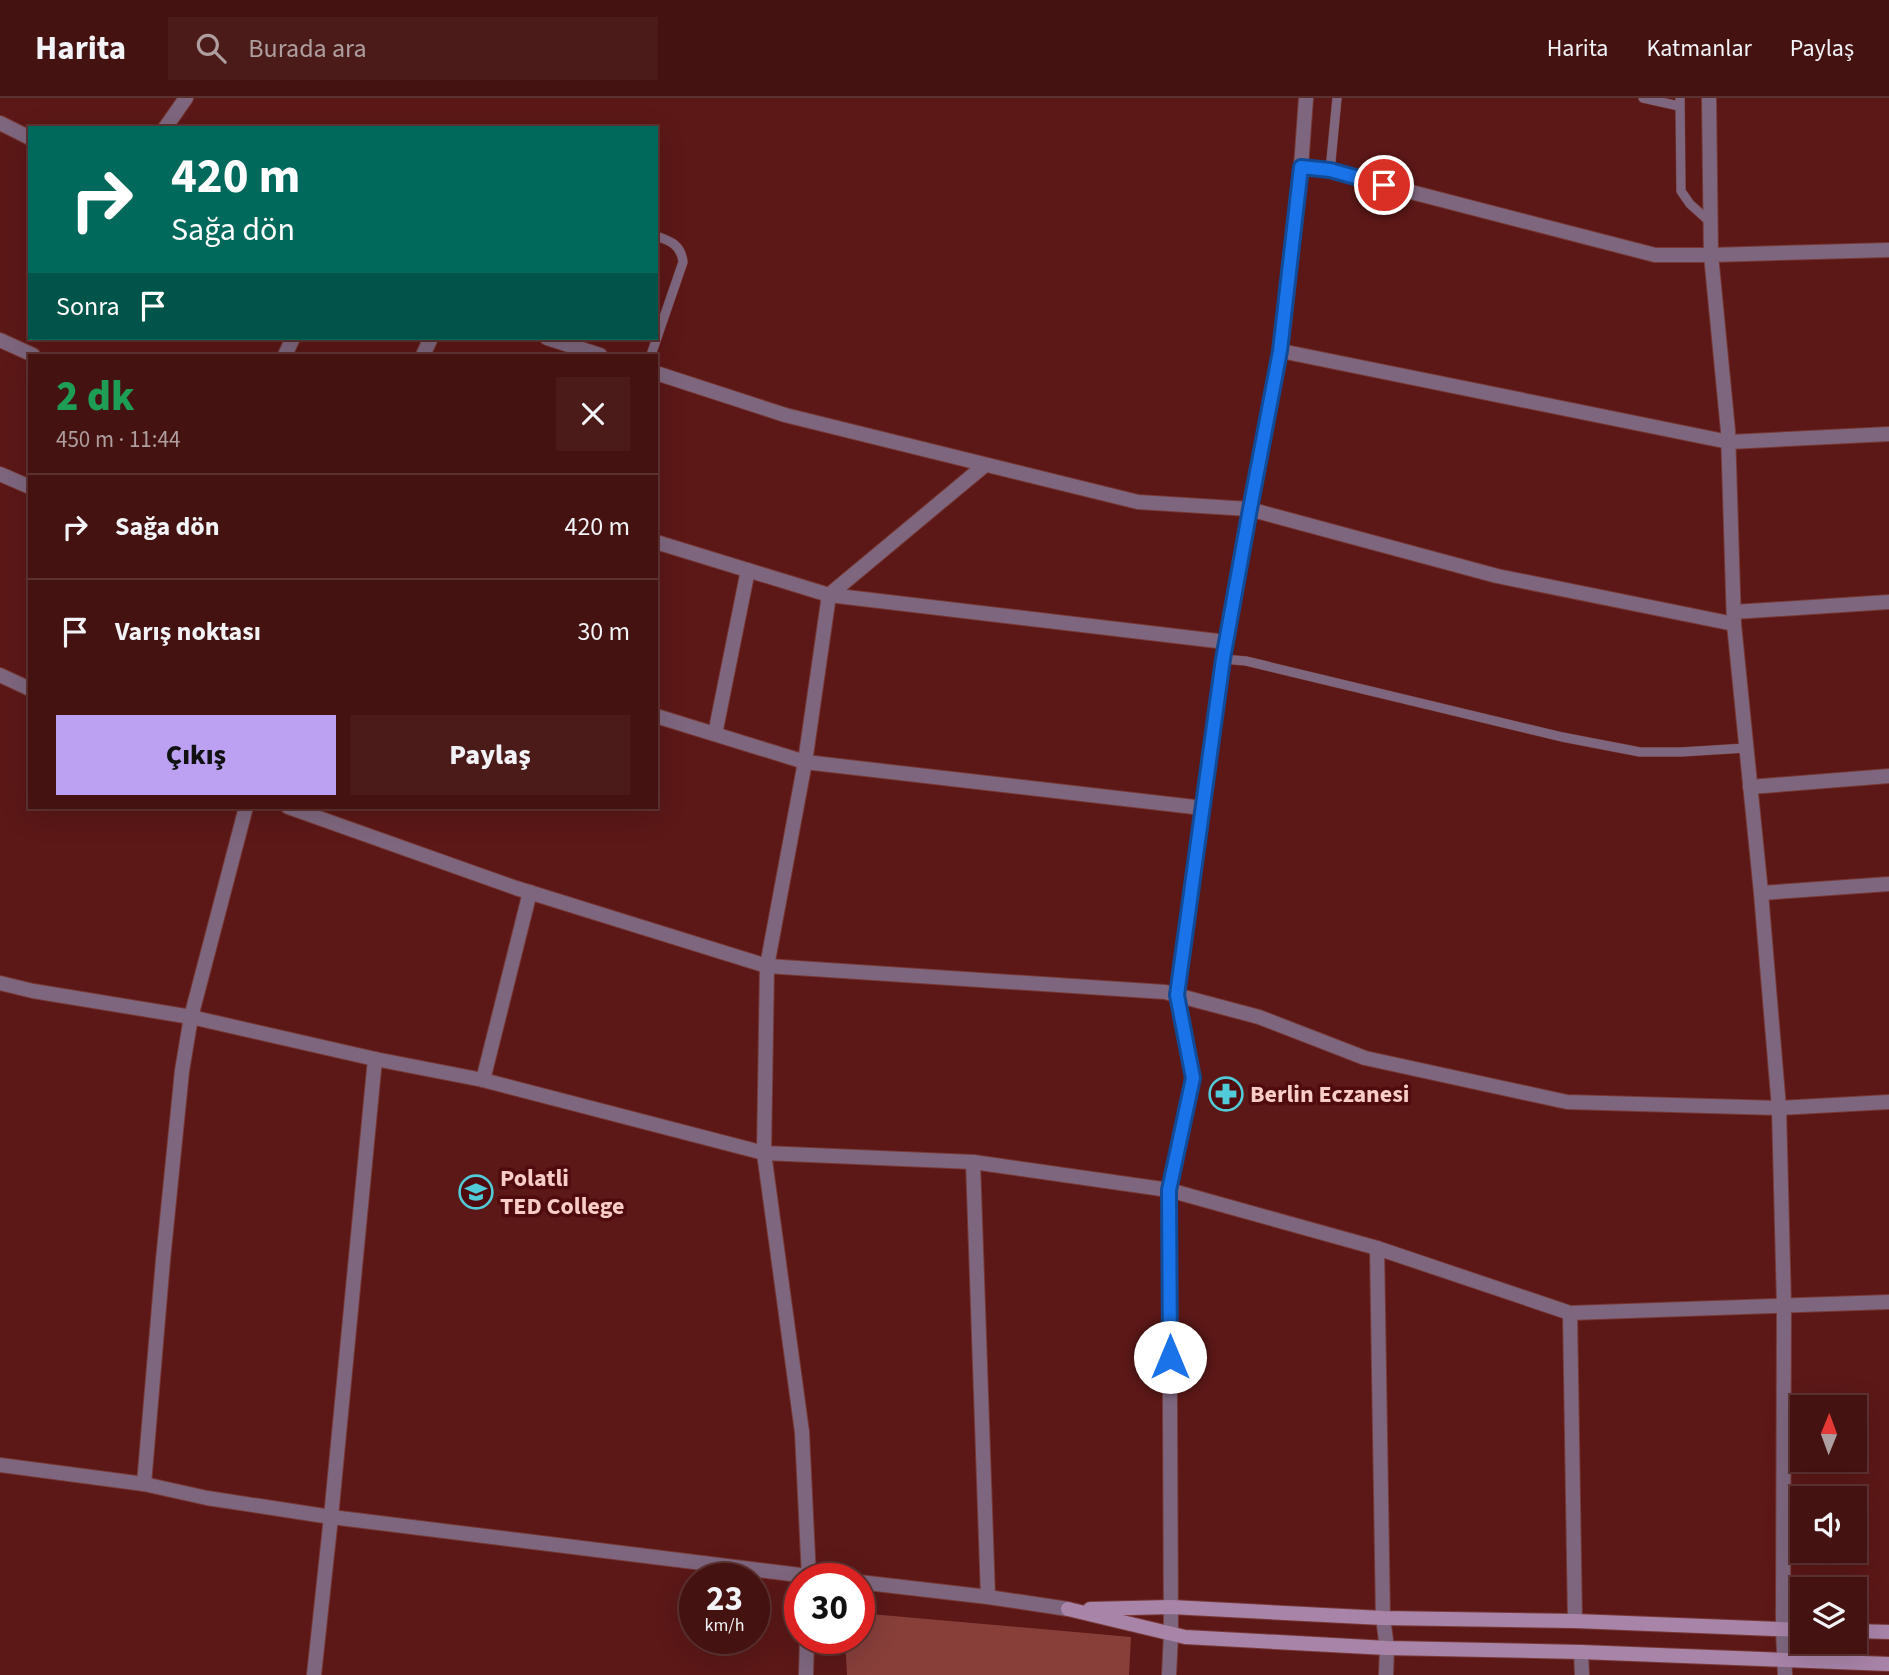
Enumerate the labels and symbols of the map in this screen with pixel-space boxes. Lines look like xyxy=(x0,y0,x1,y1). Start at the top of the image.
pin xyxy=(1354,155,1414,215)
pharmacy icon: Berlin Eczanesi xyxy=(1207,1075,1245,1113)
place label: Berlin Eczanesi xyxy=(1250,1077,1409,1112)
place label: Polatli TED College xyxy=(500,1161,625,1224)
school or university icon: Polatli TED College xyxy=(457,1173,495,1211)
position arrow xyxy=(1133,1320,1207,1394)
north arrow xyxy=(1790,1395,1867,1472)
speed limit sign: 30 xyxy=(784,1563,875,1654)

